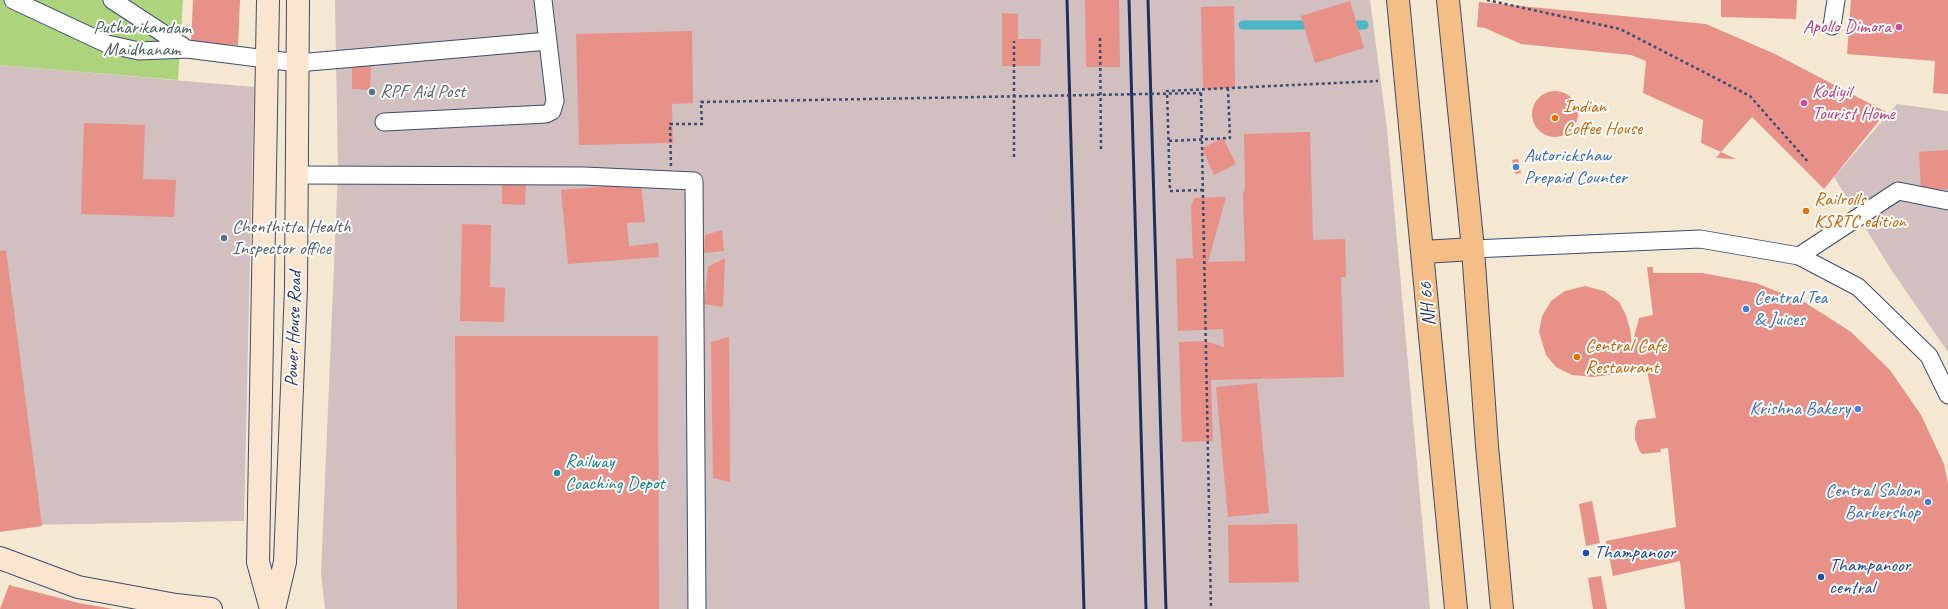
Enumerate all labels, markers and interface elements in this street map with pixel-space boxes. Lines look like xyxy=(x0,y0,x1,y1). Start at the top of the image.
place label: Apollo Dimora xyxy=(1803,16,1891,38)
park label: Putharikandam Maidhanam xyxy=(93,17,191,61)
marker: Apollo Dimora xyxy=(1894,22,1904,32)
place label: RPF Aid Post xyxy=(380,81,465,103)
place label: Kodiyil Tourist Home xyxy=(1812,81,1895,125)
marker: RPF Aid Post xyxy=(367,87,377,97)
place label: Indian Coffee House xyxy=(1563,96,1642,140)
marker: Kodiyil Tourist Home xyxy=(1799,98,1809,108)
marker: Indian Coffee House xyxy=(1550,113,1560,123)
place label: Autorickshaw Prepaid Counter xyxy=(1524,145,1627,189)
marker: Autorickshaw Prepaid Counter xyxy=(1511,162,1521,172)
place label: Railrolls KSRTC edition xyxy=(1814,189,1906,233)
marker: Railrolls KSRTC edition xyxy=(1801,206,1811,216)
place label: Chenthitta Health Inspector office xyxy=(232,216,351,260)
marker: Chenthitta Health Inspector office xyxy=(219,233,229,243)
street label: Power House Road xyxy=(281,271,307,387)
street label: NH 66 xyxy=(1415,281,1441,327)
place label: Central Tea & Juices xyxy=(1754,287,1827,331)
marker: Central Tea & Juices xyxy=(1741,304,1751,314)
place label: Central Cafe Restaurant xyxy=(1585,335,1666,379)
marker: Central Cafe Restaurant xyxy=(1572,352,1582,362)
place label: Krishna Bakery xyxy=(1750,398,1850,420)
marker: Krishna Bakery xyxy=(1853,404,1863,414)
place label: Railway Coaching Depot xyxy=(565,451,665,495)
marker: Railway Coaching Depot xyxy=(552,468,562,478)
place label: Central Saloon Barbershop xyxy=(1825,480,1920,524)
marker: Central Saloon Barbershop xyxy=(1923,497,1933,507)
place label: Thampanoor xyxy=(1594,542,1675,564)
marker: Thampanoor xyxy=(1581,548,1591,558)
place label: Thampanoor central xyxy=(1829,555,1910,599)
marker: Thampanoor central xyxy=(1816,572,1826,582)

